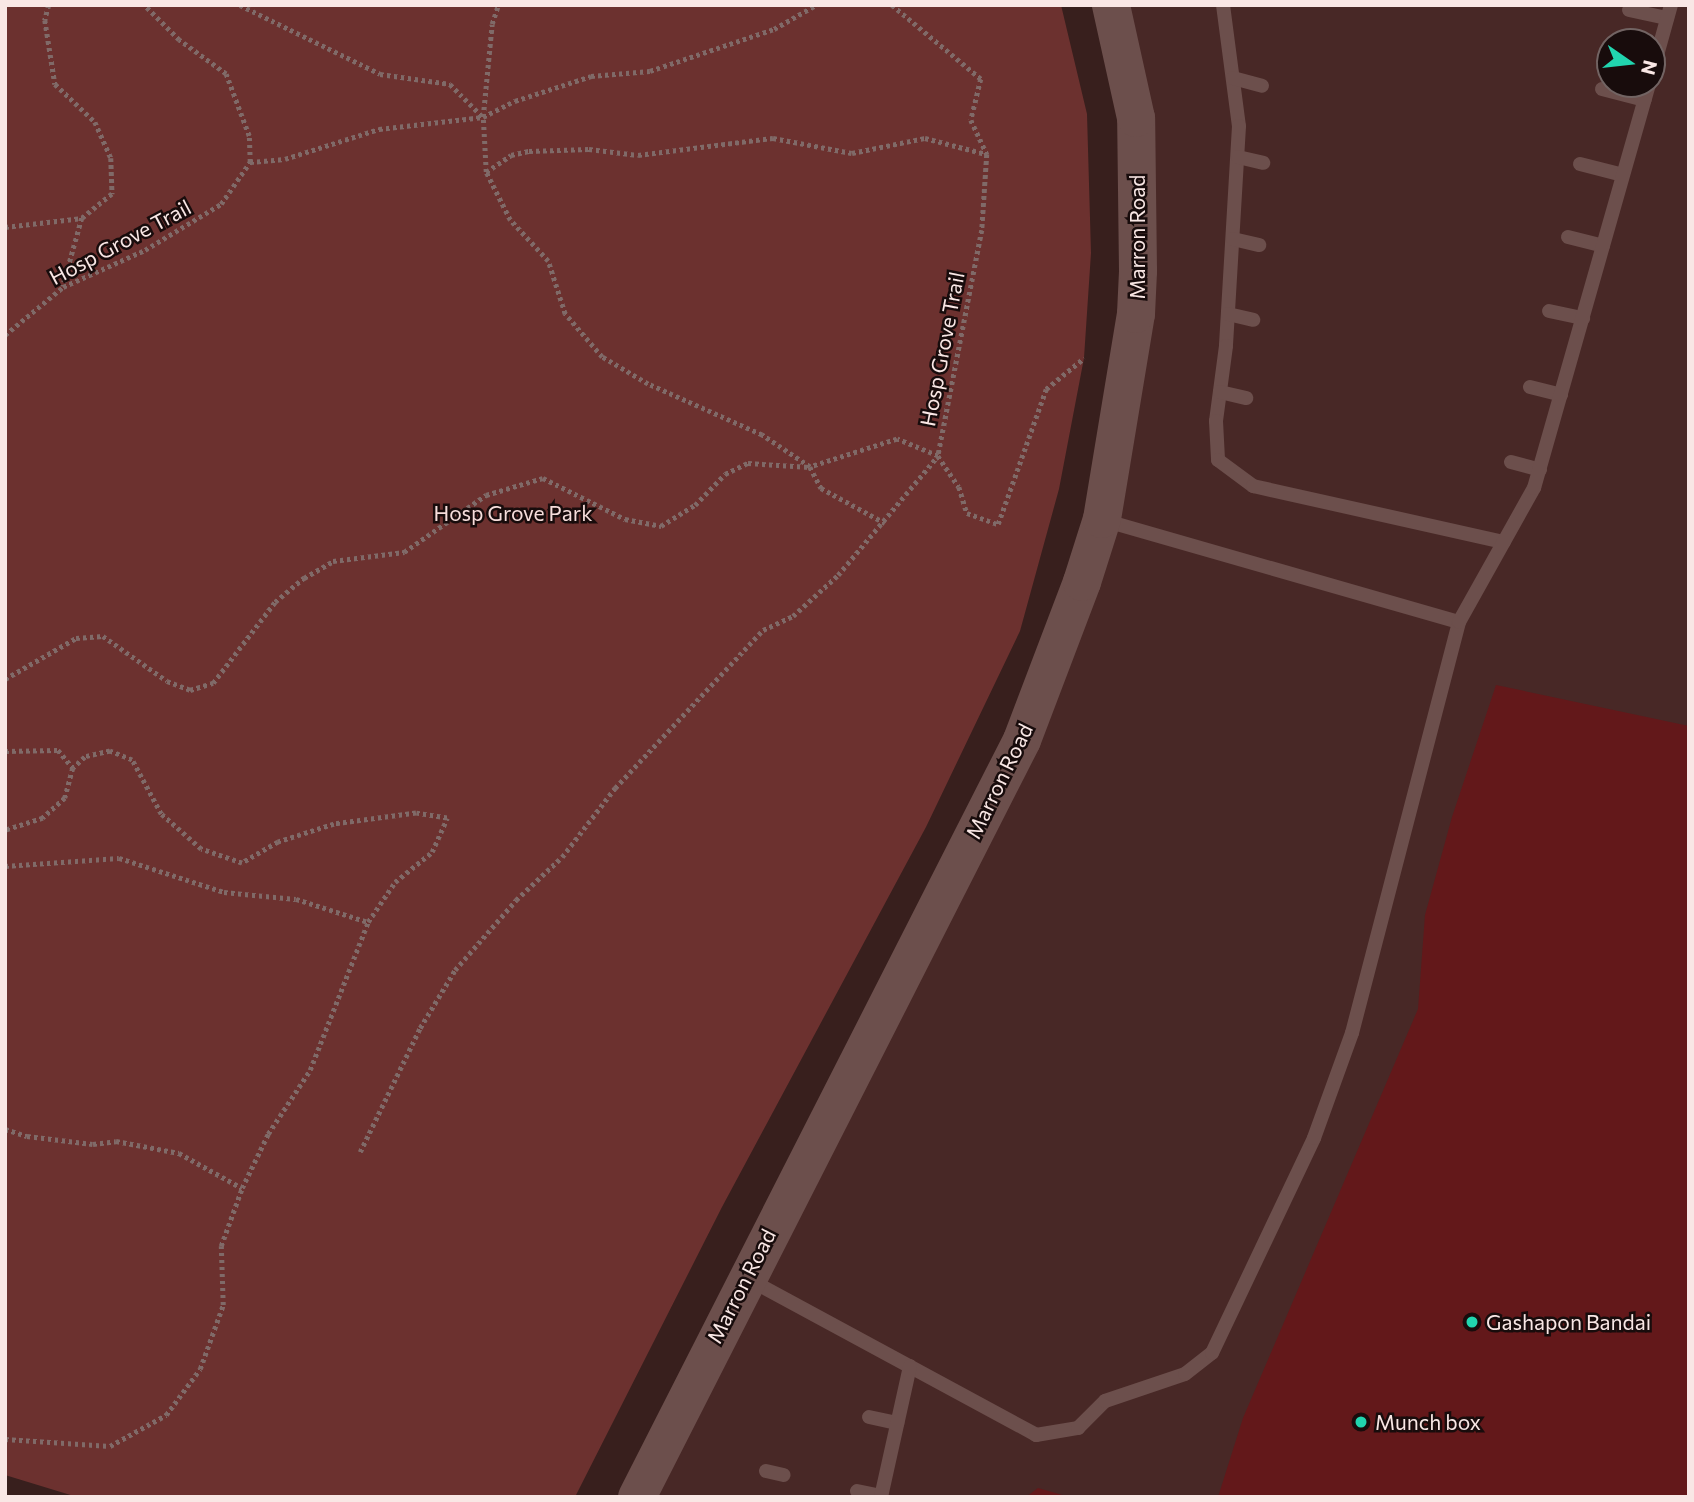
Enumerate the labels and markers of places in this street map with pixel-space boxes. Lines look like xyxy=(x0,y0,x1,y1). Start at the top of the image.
place label: Gashapon Bandai xyxy=(1486,1309,1651,1335)
marker: Gashapon Bandai xyxy=(1464,1314,1480,1330)
place label: Munch box xyxy=(1375,1409,1481,1435)
marker: Munch box xyxy=(1353,1414,1369,1430)

